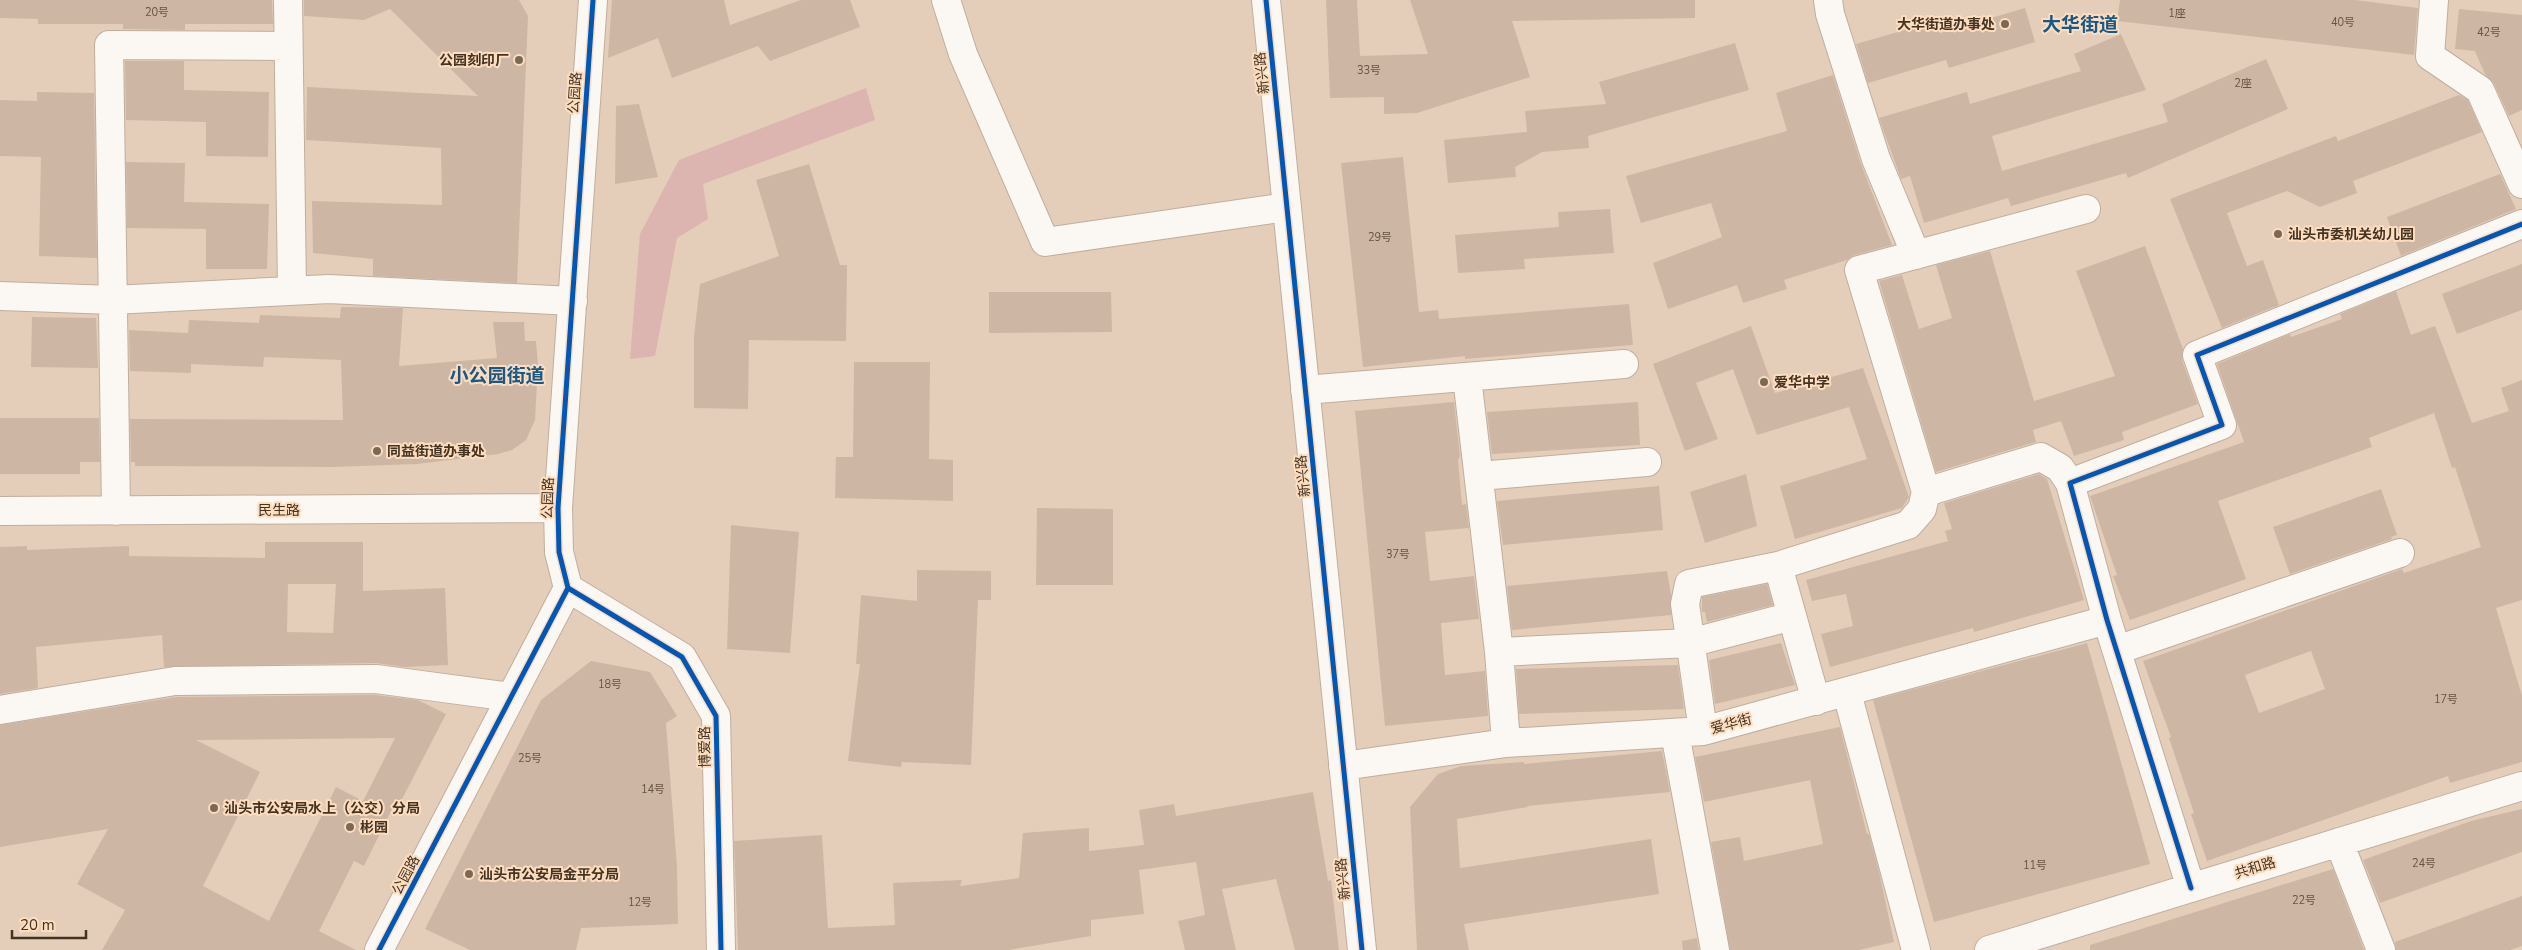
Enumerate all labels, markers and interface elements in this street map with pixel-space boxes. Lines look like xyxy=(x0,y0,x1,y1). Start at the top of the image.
house number: 20号 xyxy=(145,5,169,20)
house number: 1座 xyxy=(2168,6,2186,21)
district label: 大华街道 xyxy=(2042,12,2118,38)
place label: 大华街道办事处 xyxy=(1897,15,1995,34)
house number: 40号 xyxy=(2331,15,2355,30)
marker: 大华街道办事处 xyxy=(1999,18,2011,30)
house number: 42号 xyxy=(2477,25,2501,40)
place label: 公园刻印厂 xyxy=(439,51,509,70)
street label: 新兴路 xyxy=(1250,51,1274,95)
marker: 公园刻印厂 xyxy=(513,54,525,66)
house number: 33号 xyxy=(1357,63,1381,78)
street label: 公园路 xyxy=(564,71,586,115)
house number: 2座 xyxy=(2234,76,2252,91)
place label: 汕头市委机关幼儿园 xyxy=(2288,225,2414,244)
marker: 汕头市委机关幼儿园 xyxy=(2272,228,2284,240)
house number: 29号 xyxy=(1368,230,1392,245)
district label: 小公园街道 xyxy=(449,363,545,389)
place label: 爱华中学 xyxy=(1774,373,1830,392)
marker: 爱华中学 xyxy=(1758,376,1770,388)
place label: 同益街道办事处 xyxy=(387,442,485,461)
marker: 同益街道办事处 xyxy=(371,445,383,457)
street label: 新兴路 xyxy=(1291,454,1315,498)
street label: 公园路 xyxy=(538,477,558,519)
street label: 民生路 xyxy=(258,501,300,520)
house number: 37号 xyxy=(1386,547,1410,562)
house number: 18号 xyxy=(598,677,622,692)
house number: 17号 xyxy=(2434,692,2458,707)
street label: 爱华街 xyxy=(1708,709,1754,739)
street label: 博爱路 xyxy=(695,726,715,768)
house number: 25号 xyxy=(518,751,542,766)
house number: 14号 xyxy=(641,782,665,797)
place label: 汕头市公安局水上（公交）分局 xyxy=(224,799,420,818)
marker: 汕头市公安局水上（公交）分局 xyxy=(208,802,220,814)
place label: 彬园 xyxy=(360,818,388,837)
marker: 彬园 xyxy=(344,821,356,833)
street label: 公园路 xyxy=(388,852,424,898)
street label: 共和路 xyxy=(2232,853,2278,883)
house number: 24号 xyxy=(2412,856,2436,871)
street label: 新兴路 xyxy=(1331,857,1355,901)
house number: 11号 xyxy=(2023,858,2047,873)
place label: 汕头市公安局金平分局 xyxy=(479,865,619,884)
marker: 汕头市公安局金平分局 xyxy=(463,868,475,880)
house number: 22号 xyxy=(2292,893,2316,908)
house number: 12号 xyxy=(628,895,652,910)
scale bar xyxy=(12,908,86,940)
text: 20 m xyxy=(20,915,55,935)

